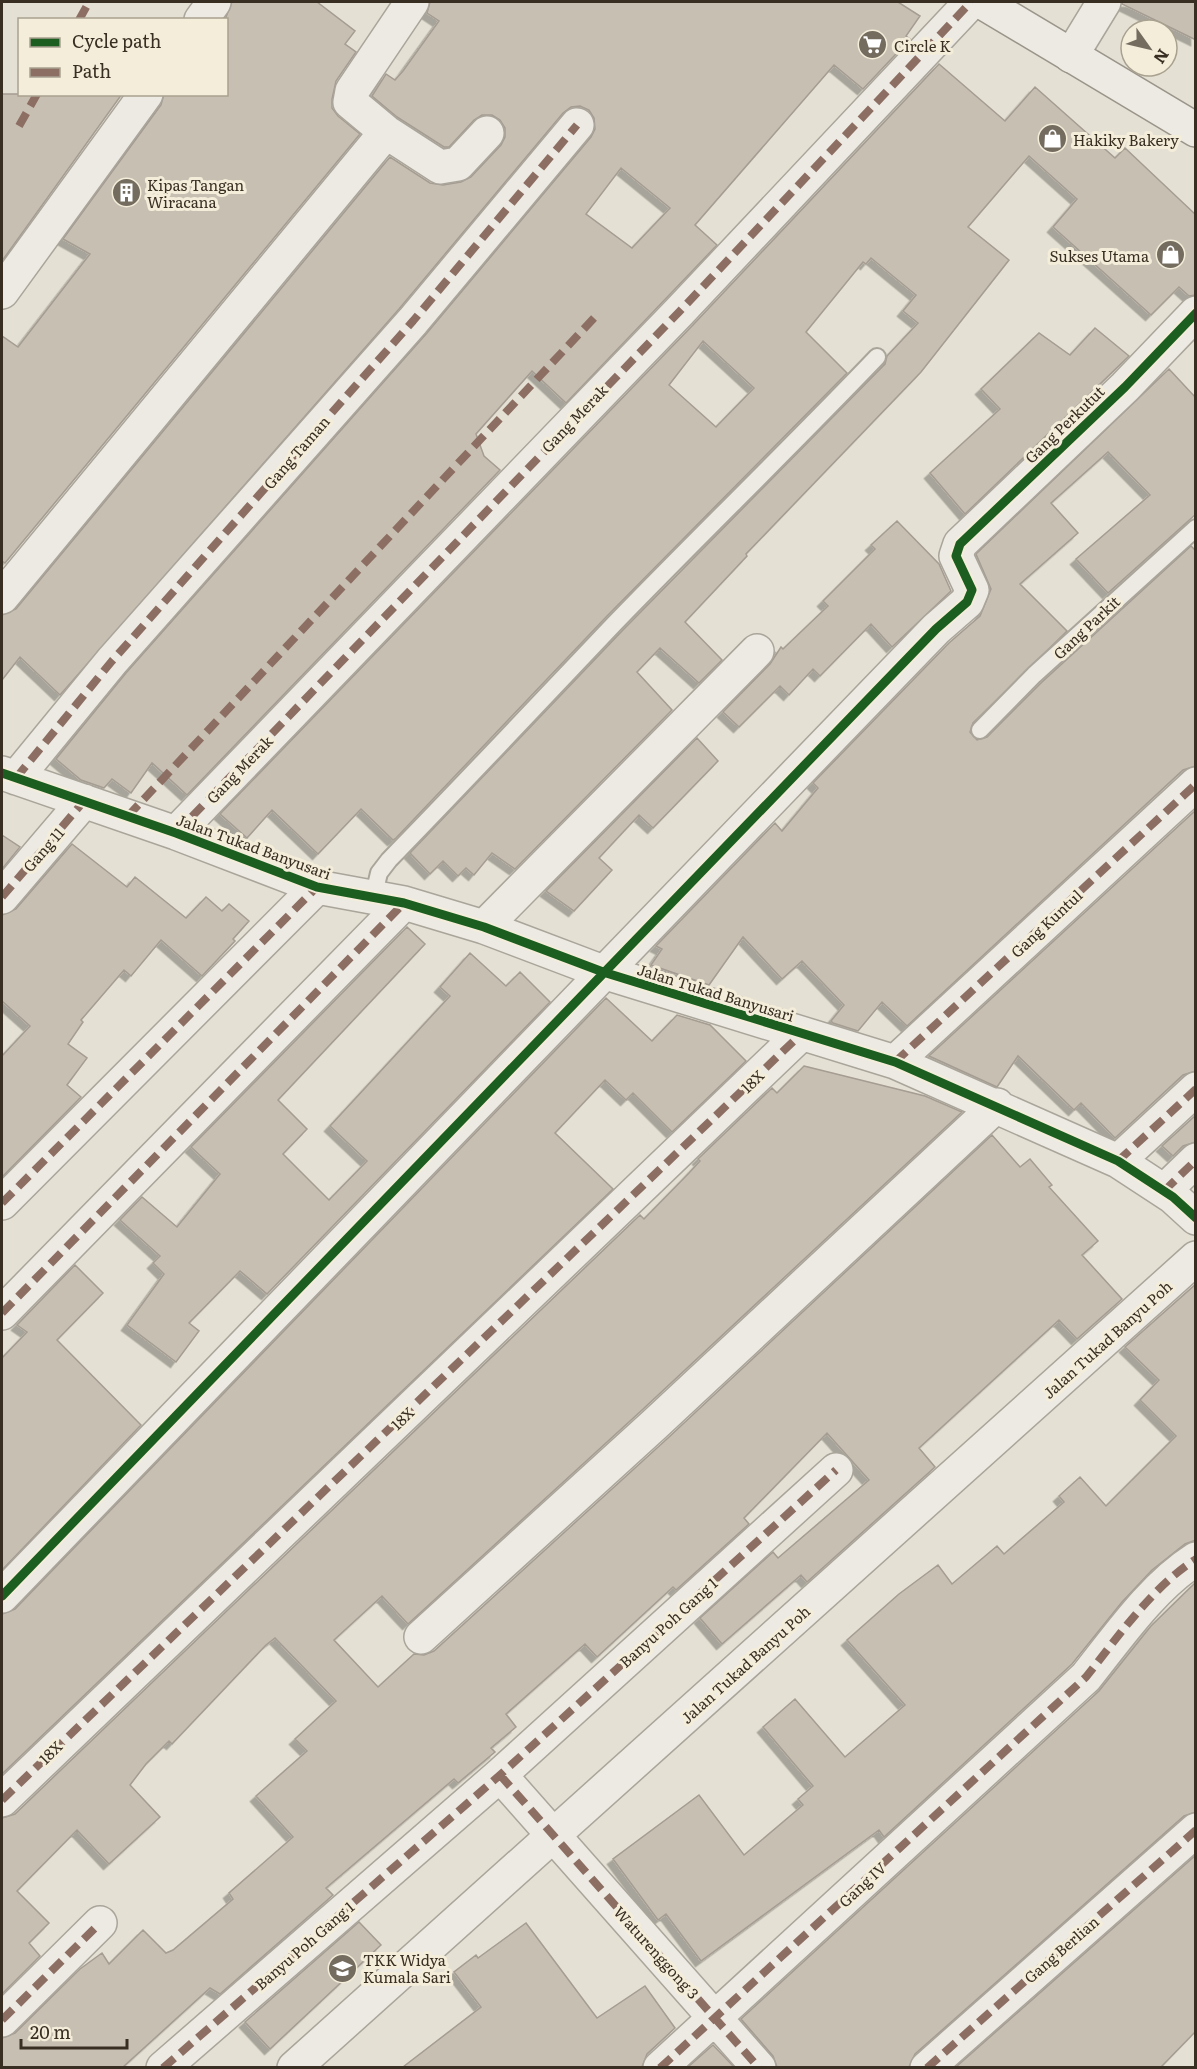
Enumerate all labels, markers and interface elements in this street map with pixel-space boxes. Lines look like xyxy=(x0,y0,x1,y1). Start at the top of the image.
legend xyxy=(18,18,228,96)
north arrow xyxy=(1119,18,1179,78)
text: Cycle path xyxy=(72,27,161,54)
supermarket icon: Circle K xyxy=(857,29,889,61)
place label: Circle K xyxy=(894,34,951,57)
text: N xyxy=(1149,45,1176,69)
text: Path xyxy=(72,57,111,84)
shop icon: Hakiky Bakery xyxy=(1036,123,1068,155)
place label: Hakiky Bakery xyxy=(1073,128,1179,151)
place label: Kipas Tangan Wiracana xyxy=(147,173,244,213)
building icon: Kipas Tangan Wiracana xyxy=(110,177,142,209)
shop icon: Sukses Utama xyxy=(1154,239,1186,271)
place label: Sukses Utama xyxy=(1049,244,1150,267)
street label: Gang Merak xyxy=(535,378,613,457)
street label: Gang Perkutut xyxy=(1019,380,1109,468)
street label: Gang Taman xyxy=(258,410,335,494)
street label: Gang Parkit xyxy=(1047,590,1125,664)
street label: Gang Merak xyxy=(200,729,278,808)
street label: Jalan Tukad Banyusari xyxy=(173,807,335,885)
street label: Gang 11 xyxy=(17,822,69,876)
street label: Gang Kuntul xyxy=(1005,884,1087,962)
street label: Jalan Tukad Banyusari xyxy=(635,957,797,1027)
street label: 18X xyxy=(735,1064,769,1098)
street label: Jalan Tukad Banyu Poh xyxy=(1037,1275,1177,1403)
street label: 18X xyxy=(385,1401,419,1435)
street label: Banyu Poh Gang 1 xyxy=(614,1572,722,1672)
street label: Jalan Tukad Banyu Poh xyxy=(675,1600,815,1728)
street label: 18X xyxy=(33,1735,67,1769)
street label: Gang IV xyxy=(833,1856,891,1912)
street label: Banyu Poh Gang 1 xyxy=(249,1895,359,1995)
street label: Waturenggong 3 xyxy=(609,1900,705,2004)
street label: Gang Berlian xyxy=(1018,1910,1104,1988)
place label: TKK Widya Kumala Sari xyxy=(363,1948,451,1988)
school or university icon: TKK Widya Kumala Sari xyxy=(326,1952,358,1984)
scale bar xyxy=(21,2012,128,2050)
text: 20 m xyxy=(30,2018,71,2045)

